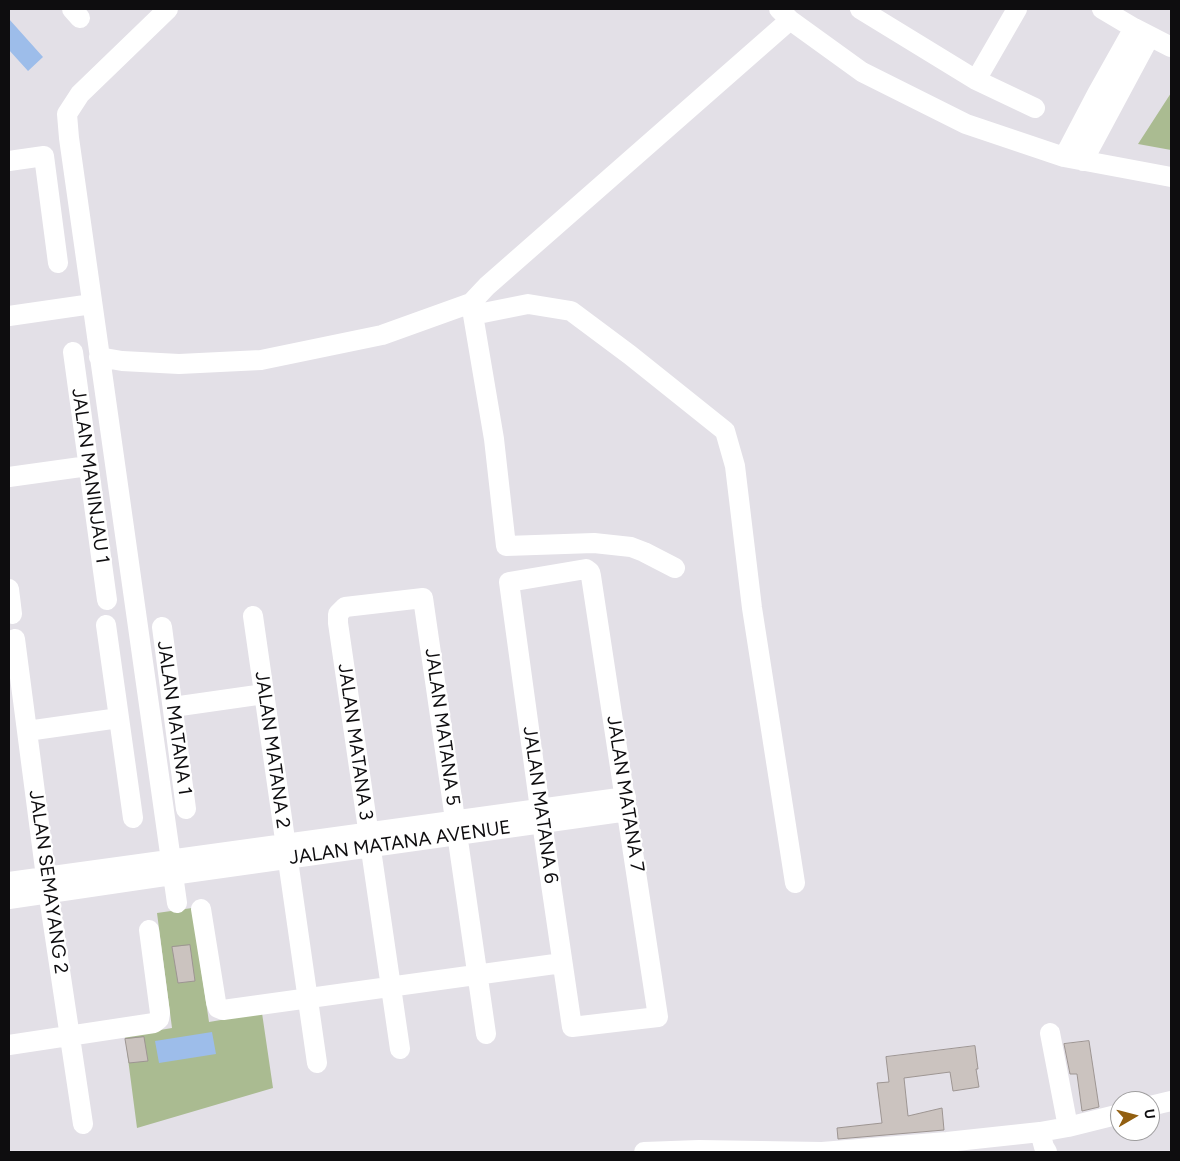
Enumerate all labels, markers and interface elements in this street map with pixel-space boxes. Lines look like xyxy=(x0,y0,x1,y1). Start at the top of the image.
street label: JALAN MANINJAU 1 xyxy=(66,387,114,565)
street label: JALAN MATANA 1 xyxy=(152,639,196,797)
street label: JALAN MATANA 5 xyxy=(420,647,464,807)
street label: JALAN MATANA 3 xyxy=(333,662,377,822)
street label: JALAN MATANA 2 xyxy=(250,670,294,830)
street label: JALAN MATANA 7 xyxy=(601,714,649,874)
street label: JALAN MATANA 6 xyxy=(518,725,562,885)
street label: JALAN SEMAYANG 2 xyxy=(24,789,72,975)
street label: JALAN MATANA AVENUE xyxy=(288,816,512,870)
north arrow xyxy=(1110,1091,1160,1141)
text: U xyxy=(1140,1108,1158,1120)

